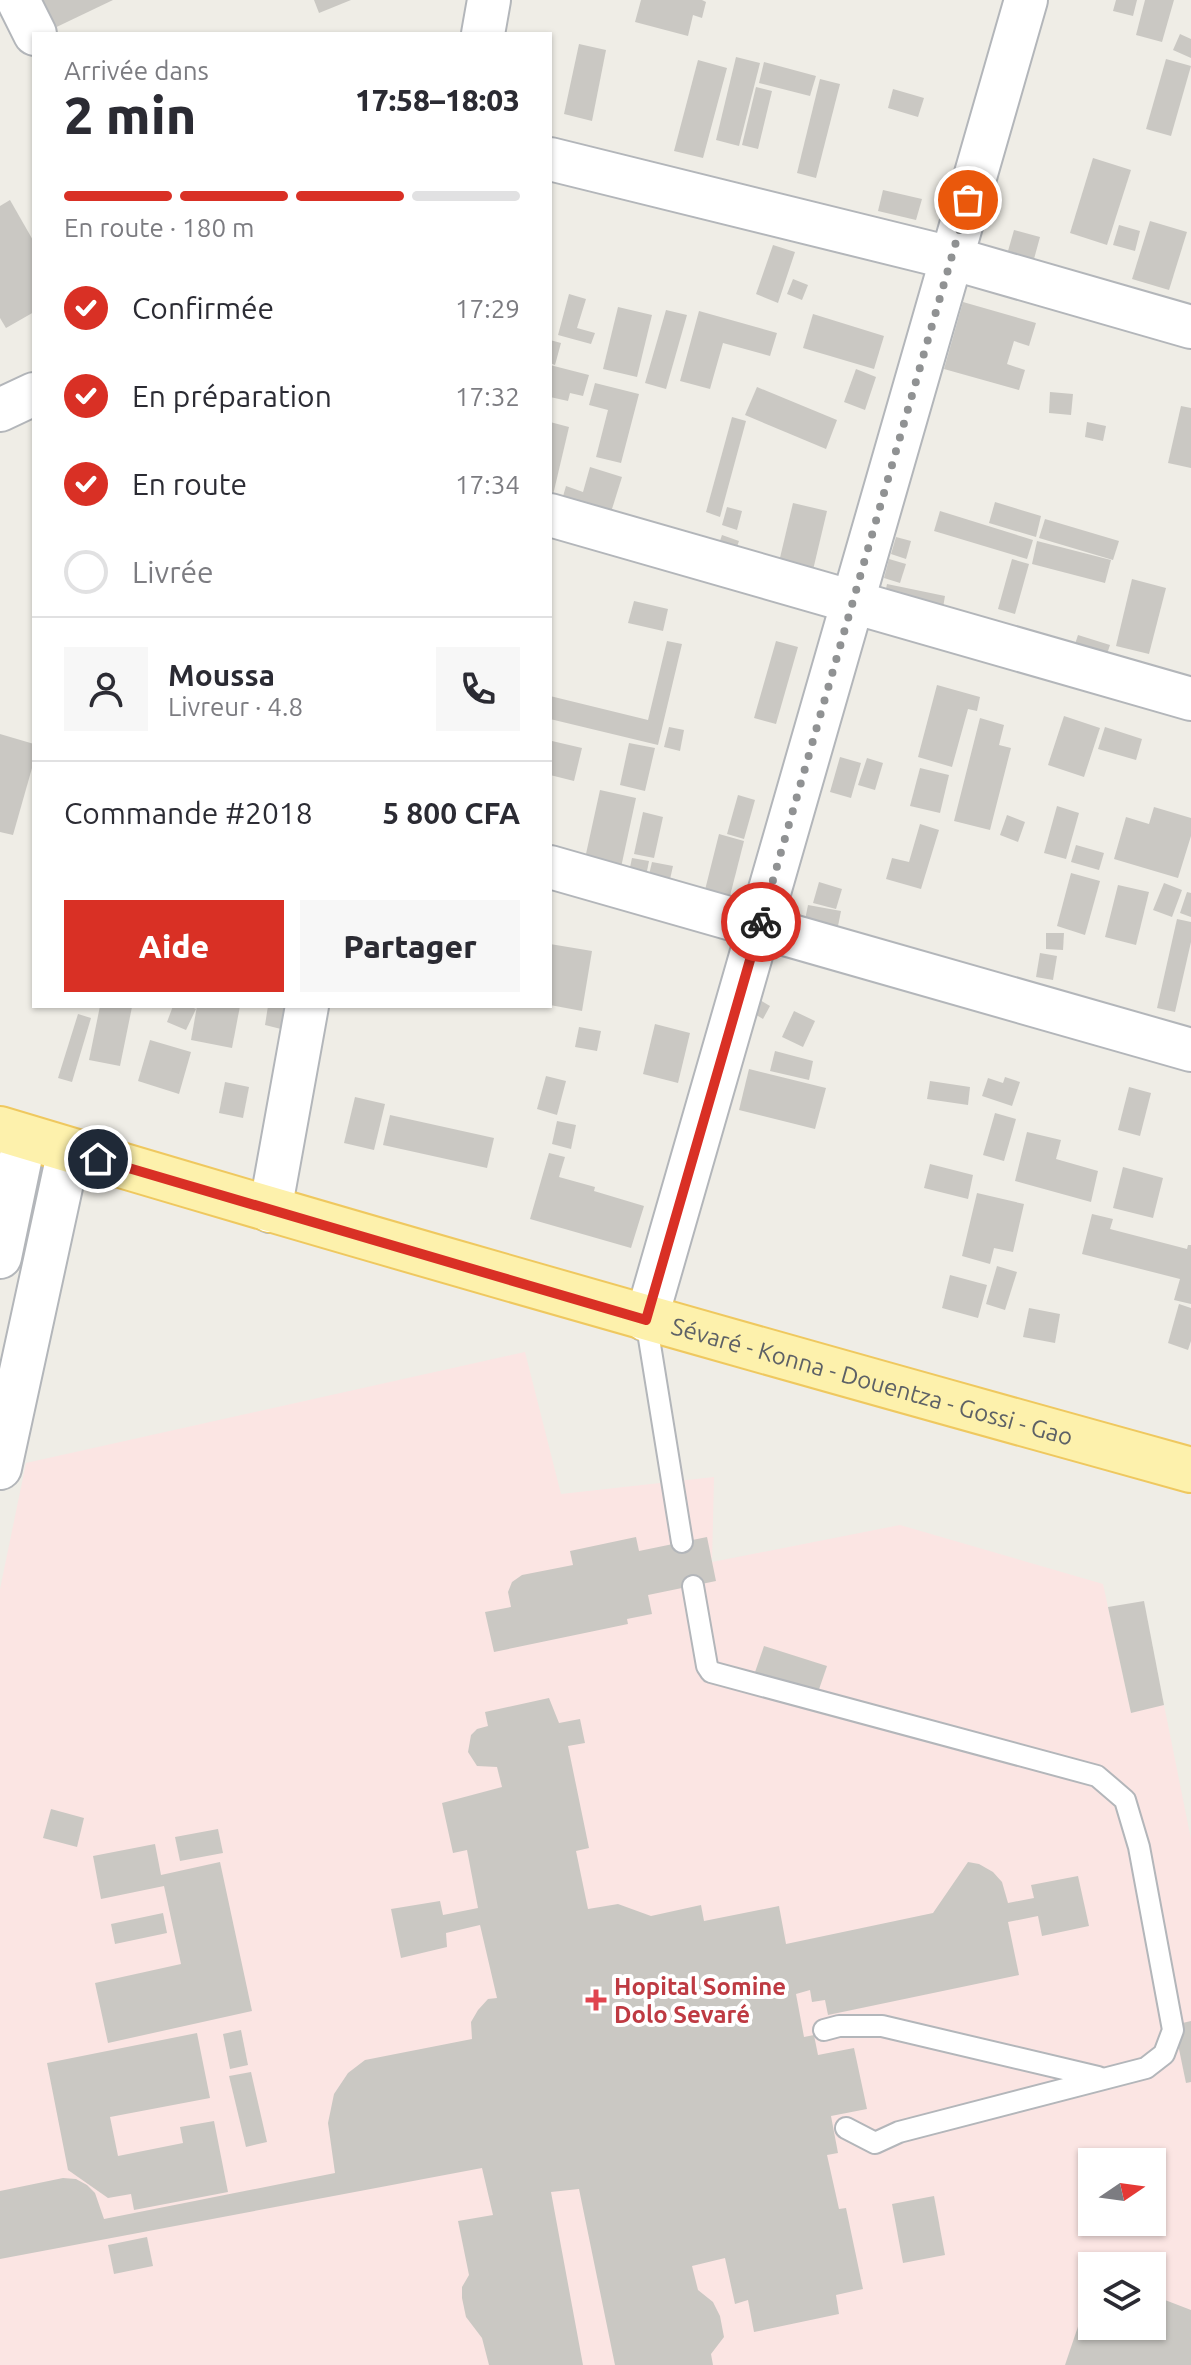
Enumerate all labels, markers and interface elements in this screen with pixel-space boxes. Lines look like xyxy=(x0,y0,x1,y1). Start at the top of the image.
text: Arrivée dans xyxy=(64,56,209,85)
text: 17:58–18:03 xyxy=(355,83,520,117)
text: 2 min xyxy=(64,86,196,144)
pin xyxy=(934,166,1002,234)
icon: bag xyxy=(946,178,990,222)
text: En route · 180 m xyxy=(64,213,254,242)
icon: check xyxy=(64,286,108,330)
text: Confirmée xyxy=(132,291,274,325)
text: 17:29 xyxy=(455,294,520,323)
icon: check xyxy=(64,374,108,418)
text: En préparation xyxy=(132,379,332,413)
text: 17:32 xyxy=(455,382,520,411)
icon: check xyxy=(64,462,108,506)
text: En route xyxy=(132,467,247,501)
text: 17:34 xyxy=(455,470,520,499)
text: Livrée xyxy=(132,555,214,589)
button: person xyxy=(64,647,148,731)
button: phone xyxy=(436,647,520,731)
text: Moussa xyxy=(168,658,275,692)
text: Livreur · 4.8 xyxy=(168,692,303,721)
text: Commande #2018 xyxy=(64,796,313,830)
text: 5 800 CFA xyxy=(382,796,520,830)
courier xyxy=(721,882,801,962)
button: Aide xyxy=(64,900,284,992)
button: Partager xyxy=(300,900,520,992)
icon: bike xyxy=(739,900,783,944)
pin xyxy=(64,1125,132,1193)
icon: home xyxy=(76,1137,120,1181)
street label: Sévaré - Konna - Douentza - Gossi - Gao xyxy=(669,1312,1076,1450)
place label: Hopital Somine Dolo Sevaré xyxy=(614,1973,786,2028)
marker: Hopital Somine Dolo Sevaré xyxy=(585,1989,607,2011)
north arrow xyxy=(1078,2148,1166,2236)
map controls xyxy=(1078,2148,1166,2340)
button: layers xyxy=(1078,2252,1166,2340)

